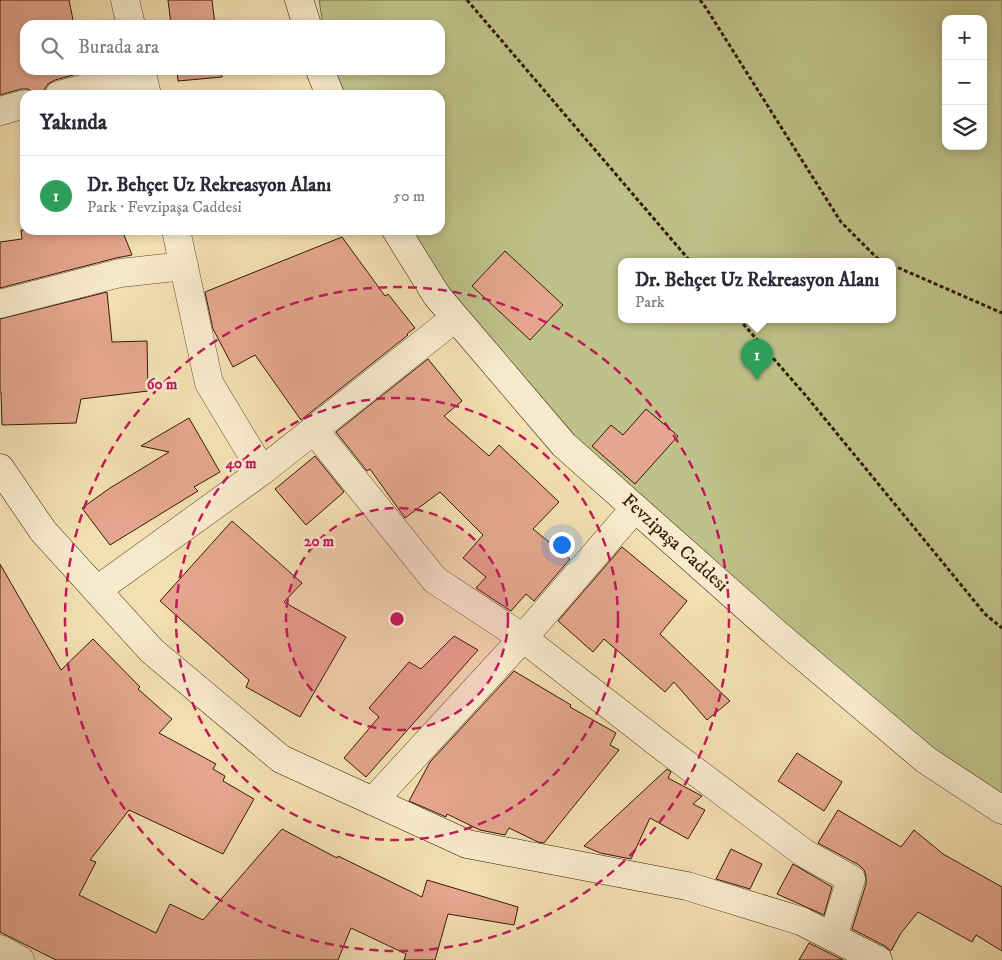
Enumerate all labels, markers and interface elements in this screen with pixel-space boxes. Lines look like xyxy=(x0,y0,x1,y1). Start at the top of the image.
map controls xyxy=(942,15,987,150)
button: + xyxy=(942,15,987,60)
search box xyxy=(20,20,445,75)
icon: search xyxy=(38,34,66,62)
text: Burada ara xyxy=(78,36,159,59)
button: − xyxy=(942,60,987,105)
button: layers xyxy=(942,105,987,150)
text: Yakında xyxy=(40,110,107,136)
text: Dr. Behçet Uz Rekreasyon Alanı xyxy=(87,174,331,197)
text: 1 xyxy=(53,186,59,206)
text: 50 m xyxy=(393,186,425,206)
text: Park · Fevzipaşa Caddesi xyxy=(87,197,242,217)
popup xyxy=(618,258,896,323)
text: Dr. Behçet Uz Rekreasyon Alanı xyxy=(635,269,879,292)
text: Park xyxy=(635,292,665,312)
pin: 1 xyxy=(741,339,773,380)
text: 60 m xyxy=(147,375,178,394)
text: 40 m xyxy=(224,454,257,473)
street label: Fevzipaşa Caddesi xyxy=(617,489,733,597)
text: 20 m xyxy=(304,532,335,551)
your location xyxy=(549,532,575,558)
centre of rings xyxy=(388,610,406,628)

